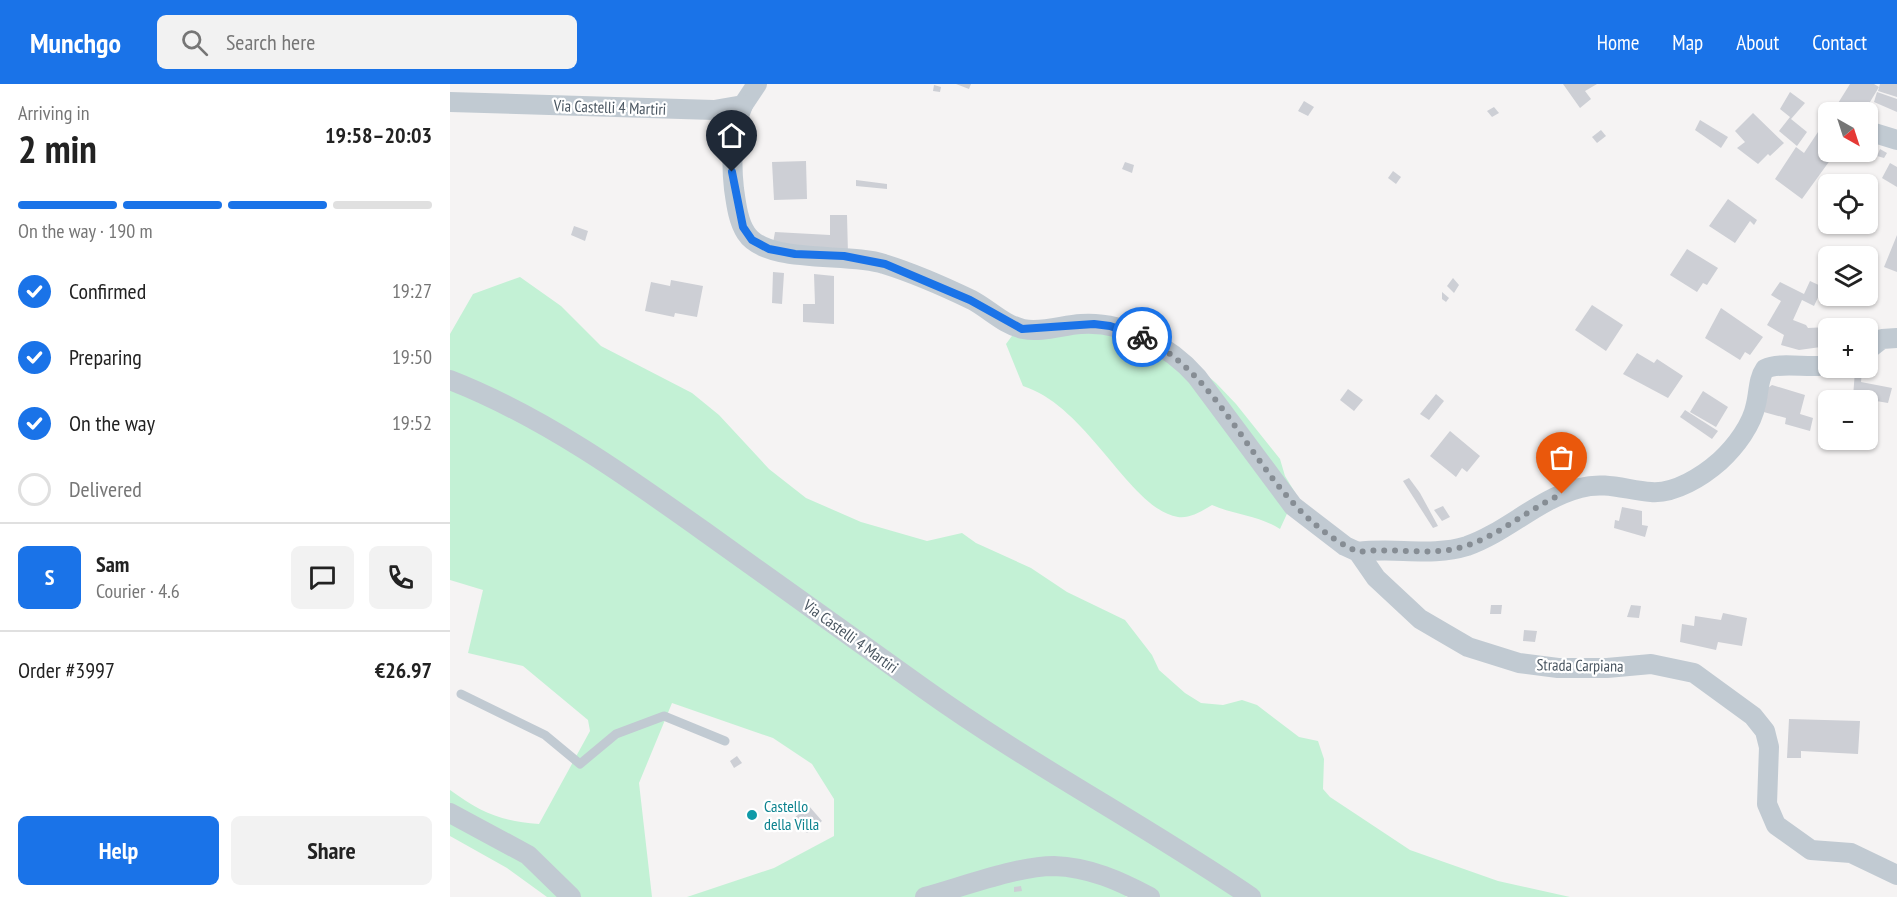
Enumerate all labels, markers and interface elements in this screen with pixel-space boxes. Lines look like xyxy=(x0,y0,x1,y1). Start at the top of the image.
search box xyxy=(157,15,577,69)
text: Munchgo xyxy=(30,24,121,61)
icon: search xyxy=(178,26,211,59)
text: Search here xyxy=(226,28,315,56)
text: Home xyxy=(1597,29,1639,56)
text: Map xyxy=(1672,29,1703,56)
text: About xyxy=(1736,29,1779,56)
text: Contact xyxy=(1812,29,1867,56)
street label: Via Castelli 4 Martiri xyxy=(552,95,667,119)
text: Arriving in xyxy=(18,100,90,126)
north arrow xyxy=(1818,102,1878,162)
map controls xyxy=(1818,102,1878,450)
pin xyxy=(706,110,757,172)
icon: home xyxy=(715,119,748,152)
text: 19:58–20:03 xyxy=(325,121,432,149)
text: 2 min xyxy=(18,123,97,174)
button: locate xyxy=(1818,174,1878,234)
text: On the way · 190 m xyxy=(18,218,153,244)
button: layers xyxy=(1818,246,1878,306)
icon: check xyxy=(18,275,51,308)
text: Confirmed xyxy=(69,277,146,305)
text: 19:27 xyxy=(392,278,432,304)
courier xyxy=(1112,307,1172,367)
button: + xyxy=(1818,318,1878,378)
icon: bike xyxy=(1126,321,1159,354)
icon: check xyxy=(18,341,51,374)
text: Preparing xyxy=(69,343,142,371)
text: 19:50 xyxy=(392,344,432,370)
button: − xyxy=(1818,390,1878,450)
icon: check xyxy=(18,407,51,440)
text: On the way xyxy=(69,409,155,437)
text: 19:52 xyxy=(392,410,432,436)
pin xyxy=(1536,432,1587,494)
icon: bag xyxy=(1545,441,1578,474)
text: Delivered xyxy=(69,475,142,503)
button: chat xyxy=(291,546,354,609)
button: phone xyxy=(369,546,432,609)
text: Sam xyxy=(96,550,129,578)
text: S xyxy=(45,563,54,591)
text: Courier · 4.6 xyxy=(96,578,180,604)
street label: Via Castelli 4 Martiri xyxy=(799,594,902,677)
street label: Strada Carpiana xyxy=(1536,654,1624,676)
text: Order #3997 xyxy=(18,656,115,684)
text: €26.97 xyxy=(375,656,432,684)
place label: Castello della Villa xyxy=(764,796,819,834)
marker: Castello della Villa xyxy=(745,808,759,822)
button: Help xyxy=(18,816,219,885)
button: Share xyxy=(231,816,432,885)

